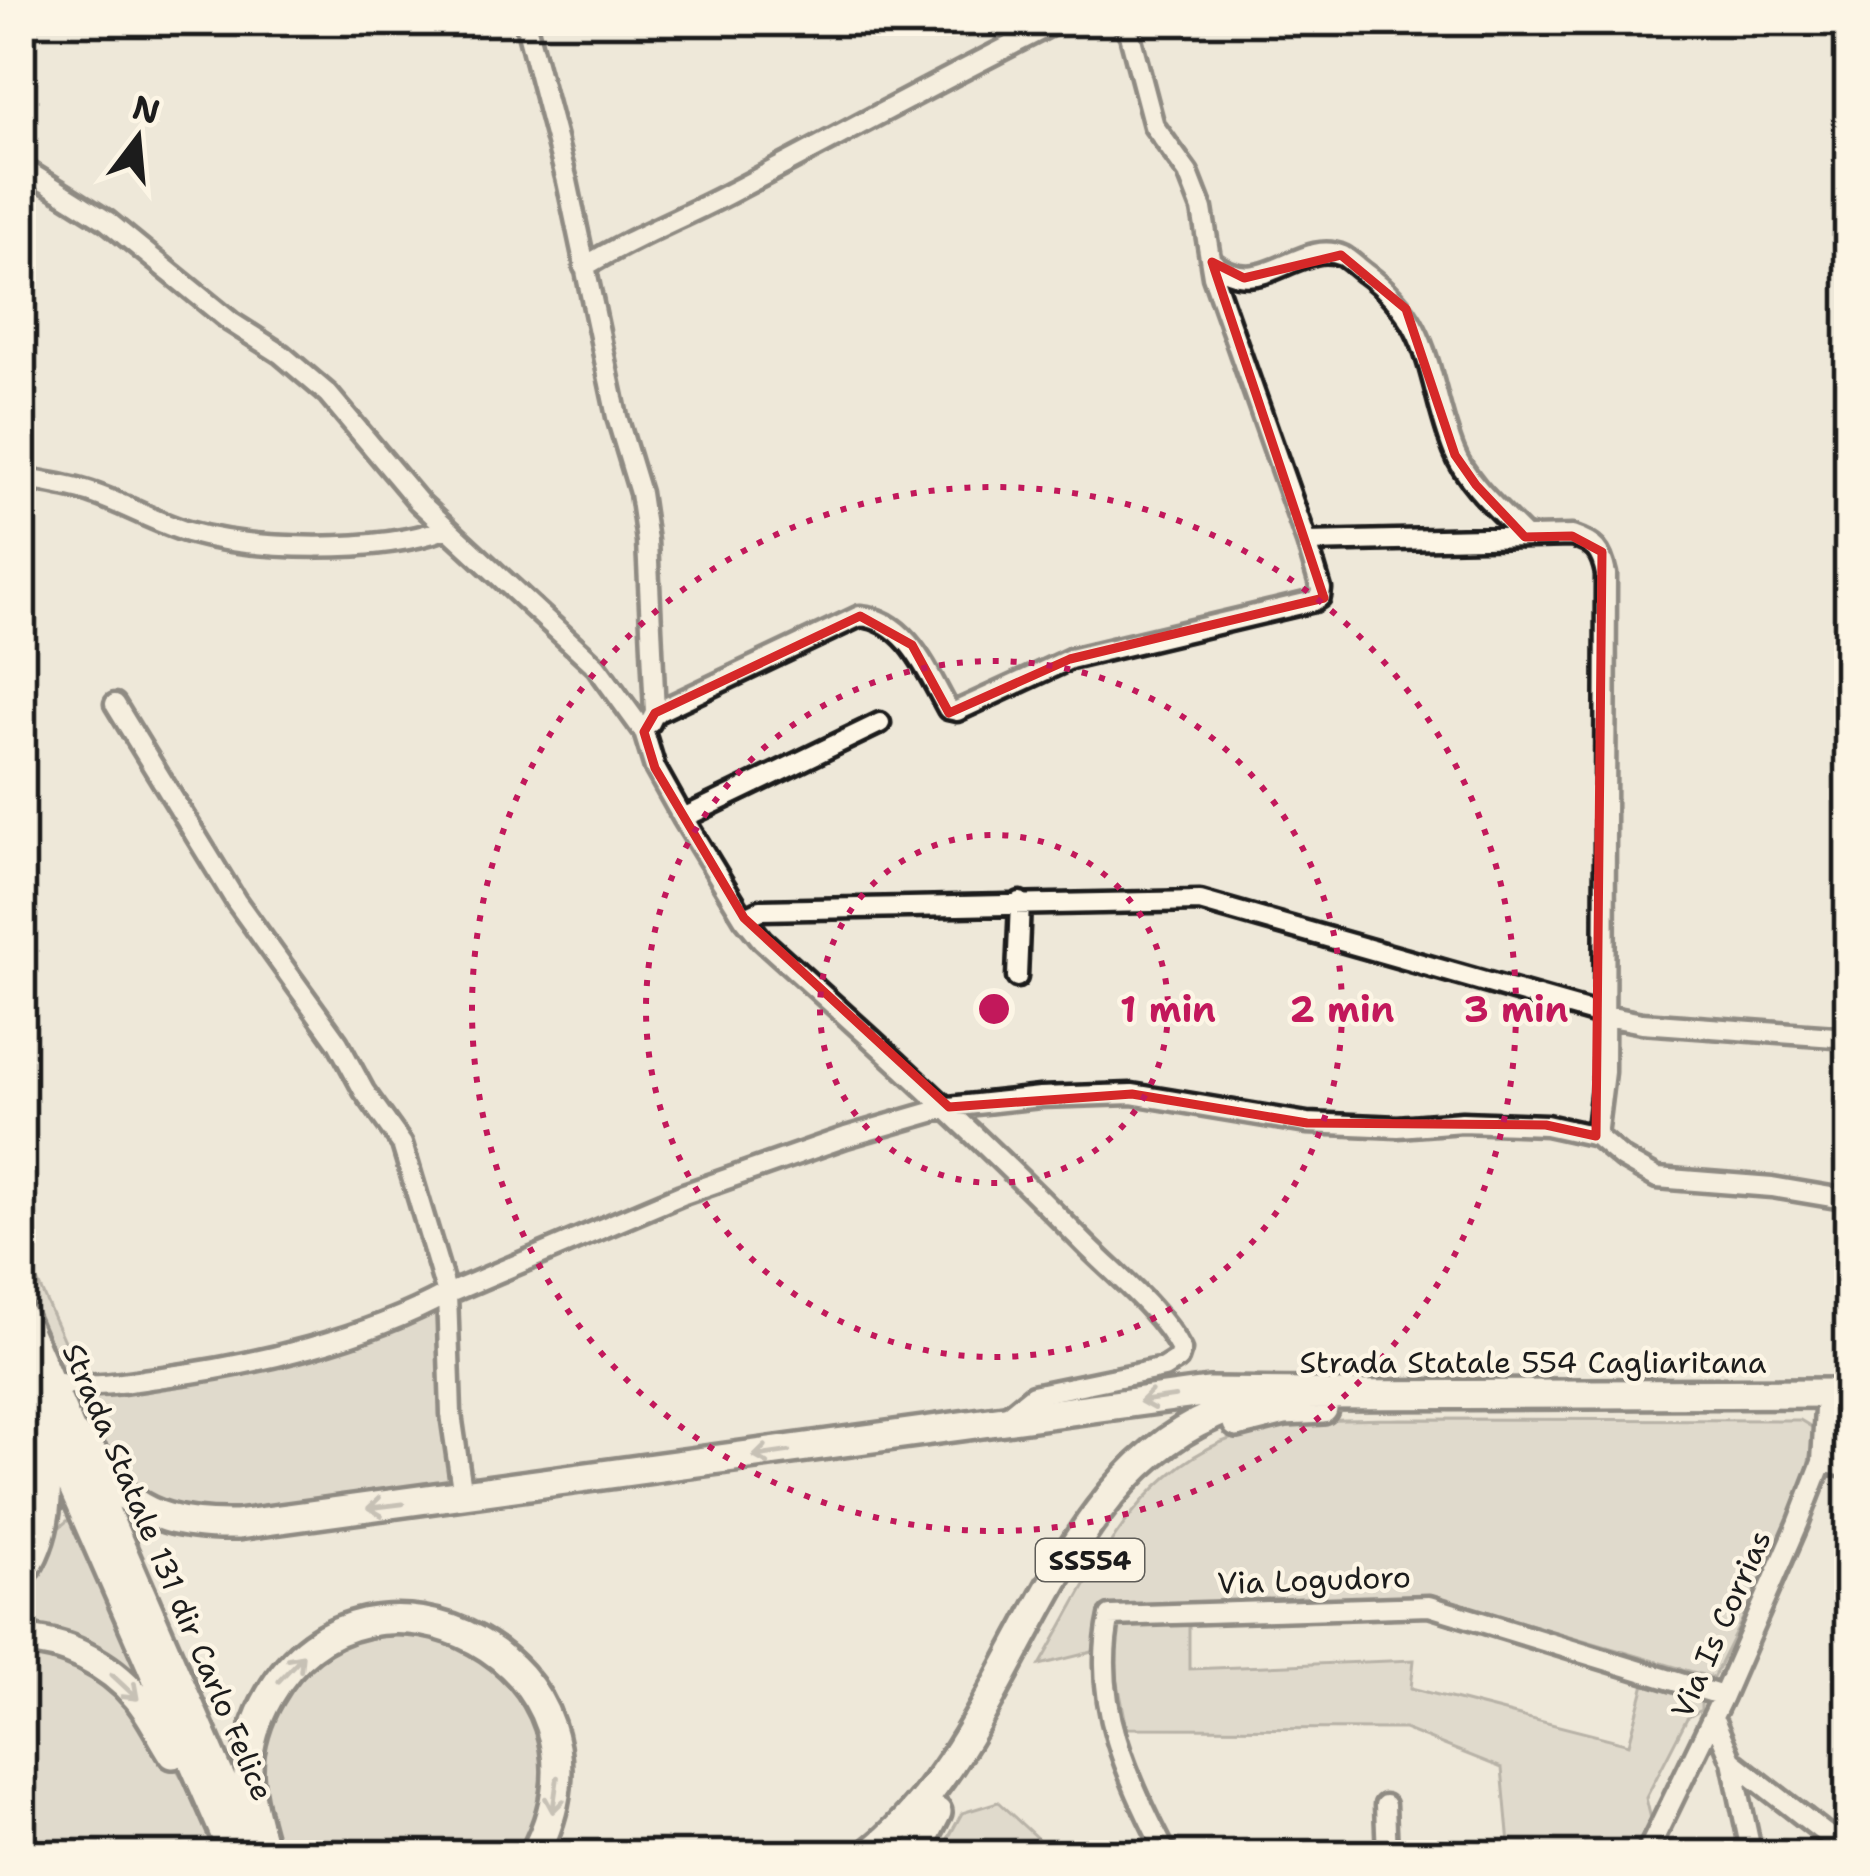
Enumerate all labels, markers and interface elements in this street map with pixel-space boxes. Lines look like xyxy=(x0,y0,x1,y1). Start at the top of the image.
north arrow xyxy=(78,78,198,198)
text: N xyxy=(127,84,165,135)
text: 1 min xyxy=(1120,985,1216,1034)
text: 2 min xyxy=(1290,985,1395,1034)
text: 3 min xyxy=(1464,985,1569,1034)
centre of rings xyxy=(973,988,1015,1030)
street label: Strada Statale 131 dir Carlo Felice xyxy=(53,1337,283,1807)
street label: Strada Statale 554 Cagliaritana xyxy=(1300,1342,1767,1383)
one-way arrow xyxy=(1138,1389,1177,1411)
one-way arrow xyxy=(752,1443,791,1466)
one-way arrow xyxy=(366,1496,405,1518)
street label: Via Is Corrias xyxy=(1661,1524,1781,1724)
road number: SS554 xyxy=(1036,1539,1144,1581)
street label: Via Logudoro xyxy=(1216,1556,1412,1604)
one-way arrow xyxy=(277,1653,304,1683)
one-way arrow xyxy=(109,1673,139,1700)
one-way arrow xyxy=(543,1774,566,1813)

